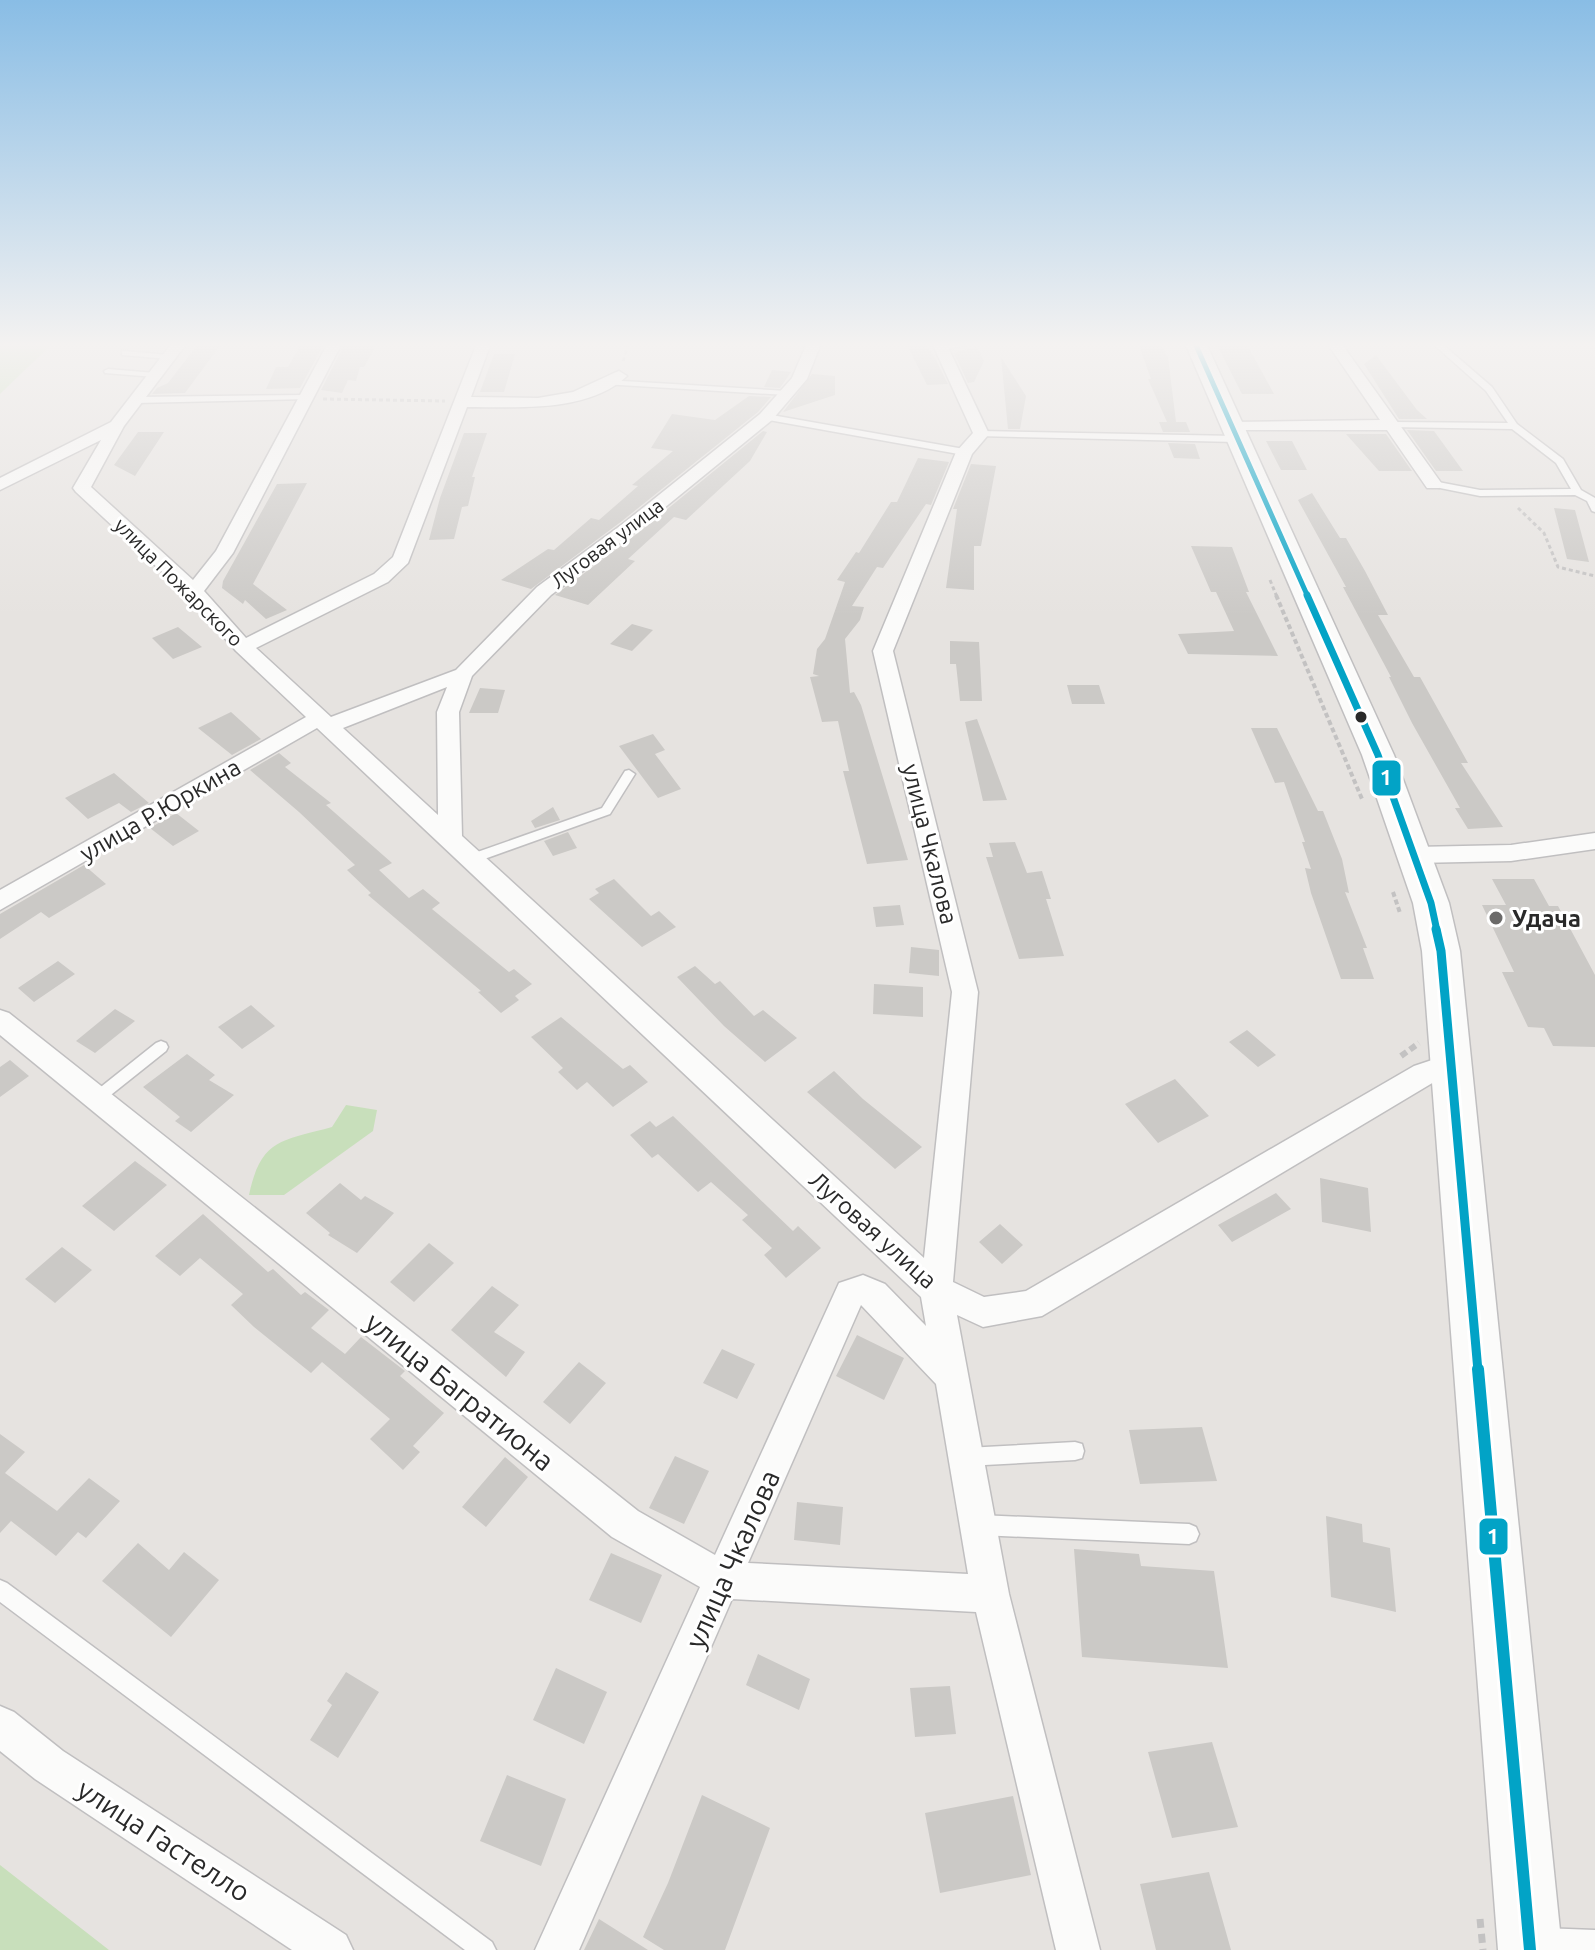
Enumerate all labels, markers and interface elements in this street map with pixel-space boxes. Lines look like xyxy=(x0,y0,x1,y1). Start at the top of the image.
street label: Луговая улица xyxy=(546,493,668,593)
street label: улица Пожарского xyxy=(110,513,248,651)
unlabelled marker xyxy=(1353,709,1369,725)
street label: улица Р.Юркина xyxy=(75,753,245,867)
line badge: 1 xyxy=(1371,759,1402,797)
street label: улица Чкалова xyxy=(897,761,963,927)
text: 1 xyxy=(1380,764,1392,789)
place label: Удача xyxy=(1512,905,1581,932)
marker: Удача xyxy=(1487,909,1505,927)
street label: Луговая улица xyxy=(804,1166,942,1294)
street label: улица Багратиона xyxy=(360,1306,560,1476)
street label: улица Чкалова xyxy=(679,1465,785,1653)
line badge: 1 xyxy=(1478,1517,1509,1556)
text: 1 xyxy=(1487,1523,1499,1548)
street label: улица Гастелло xyxy=(72,1773,256,1907)

